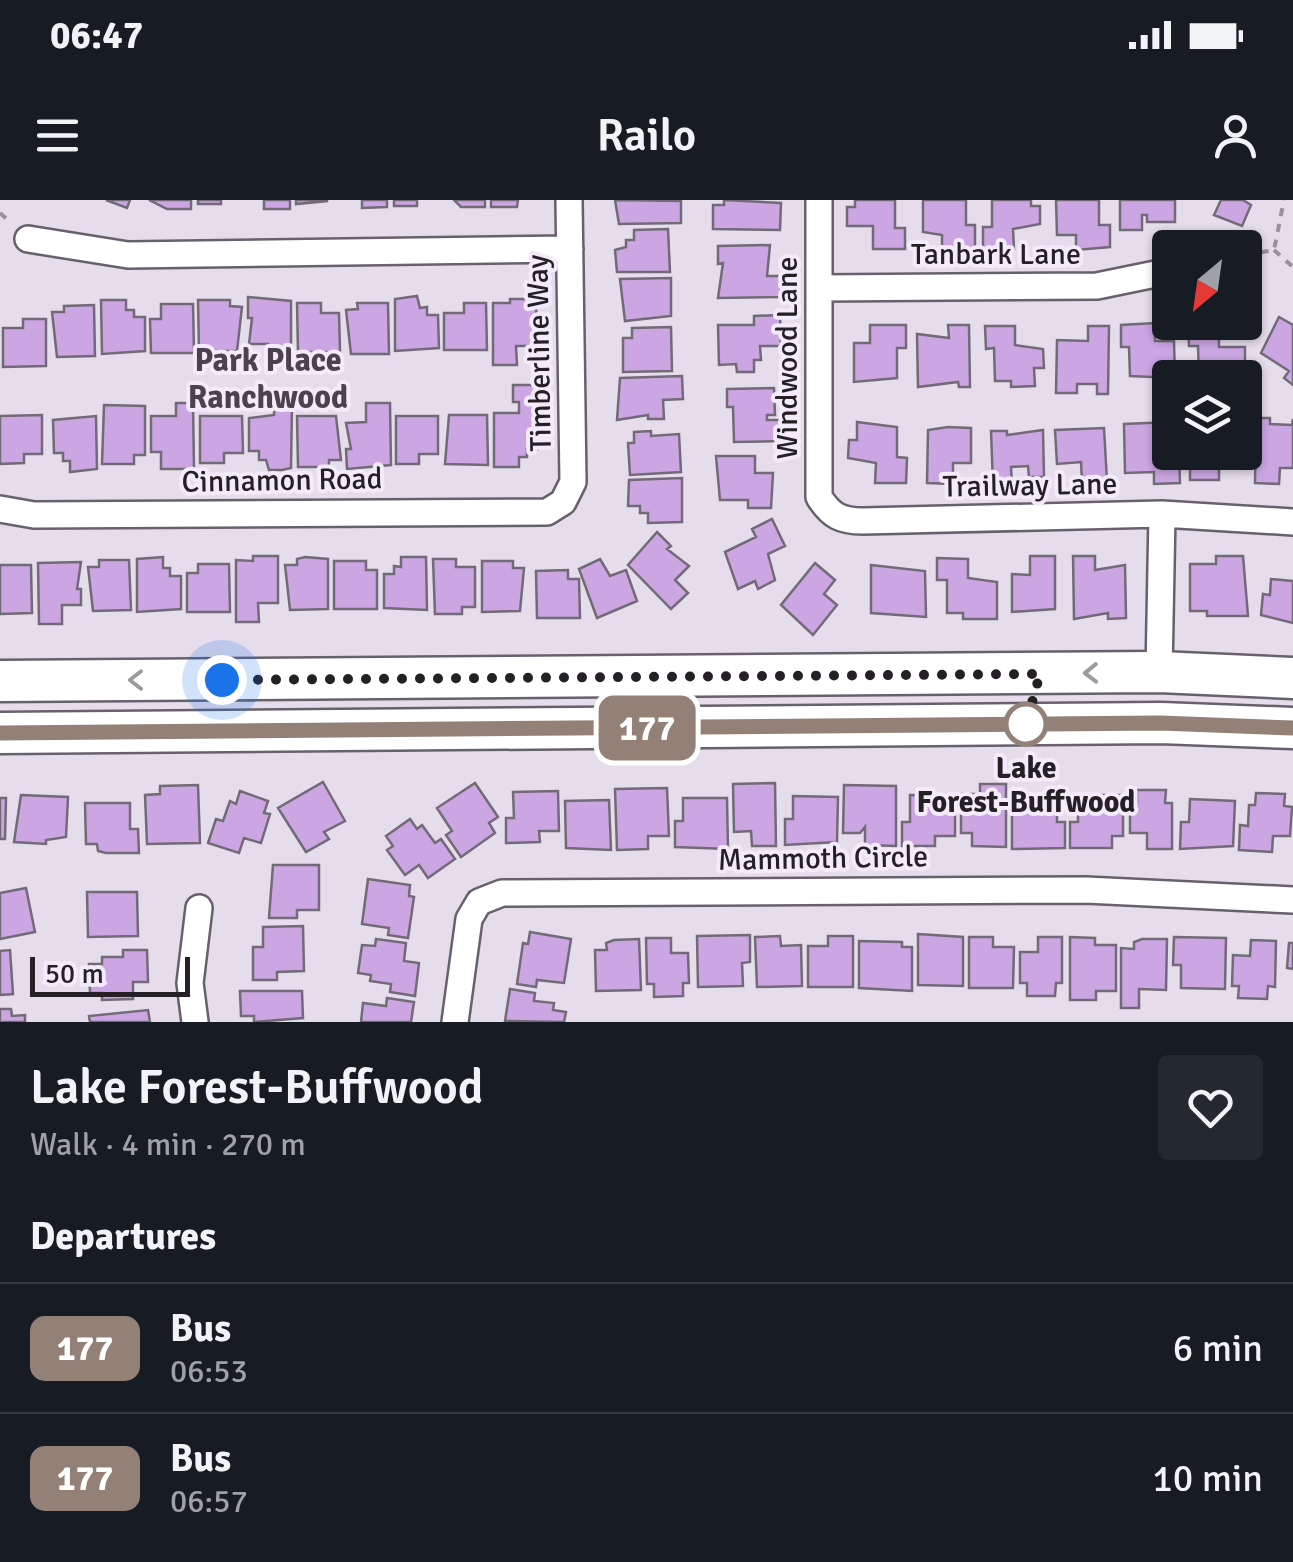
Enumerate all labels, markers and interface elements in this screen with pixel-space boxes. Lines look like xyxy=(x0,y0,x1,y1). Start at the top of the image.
text: 06:47 xyxy=(50,12,143,59)
icon: menu xyxy=(30,108,85,163)
text: Railo xyxy=(597,108,696,163)
icon: person xyxy=(1208,108,1263,163)
north arrow xyxy=(1152,230,1262,340)
map controls xyxy=(1152,230,1262,470)
street label: Tanbark Lane xyxy=(911,236,1081,273)
street label: Timberline Way xyxy=(519,254,560,452)
street label: Windwood Lane xyxy=(769,257,806,459)
district label: Park Place Ranchwood xyxy=(188,341,348,417)
button: layers xyxy=(1152,360,1262,470)
street label: Cinnamon Road xyxy=(181,460,383,501)
street label: Trailway Lane xyxy=(942,465,1118,506)
your location xyxy=(197,655,247,705)
one-way arrow xyxy=(1082,662,1098,684)
one-way arrow xyxy=(127,669,142,691)
line badge: 177 xyxy=(590,696,704,760)
marker: Lake Forest-Buffwood xyxy=(1005,703,1047,745)
text: 177 xyxy=(619,707,675,750)
place label: Lake Forest-Buffwood xyxy=(917,750,1135,821)
street label: Mammoth Circle xyxy=(718,838,929,879)
scale bar xyxy=(30,952,190,996)
text: 50 m xyxy=(45,957,104,991)
button: heart xyxy=(1158,1055,1263,1160)
text: Lake Forest-Buffwood xyxy=(30,1058,483,1117)
text: Walk · 4 min · 270 m xyxy=(30,1125,306,1164)
text: Departures xyxy=(30,1213,216,1260)
text: Bus xyxy=(170,1305,231,1352)
text: 6 min xyxy=(1173,1325,1263,1372)
text: 177 xyxy=(57,1327,113,1370)
text: 06:53 xyxy=(170,1352,248,1391)
text: Bus xyxy=(170,1435,231,1482)
text: 10 min xyxy=(1152,1455,1263,1502)
text: 177 xyxy=(57,1457,113,1500)
text: 06:57 xyxy=(170,1482,248,1521)

